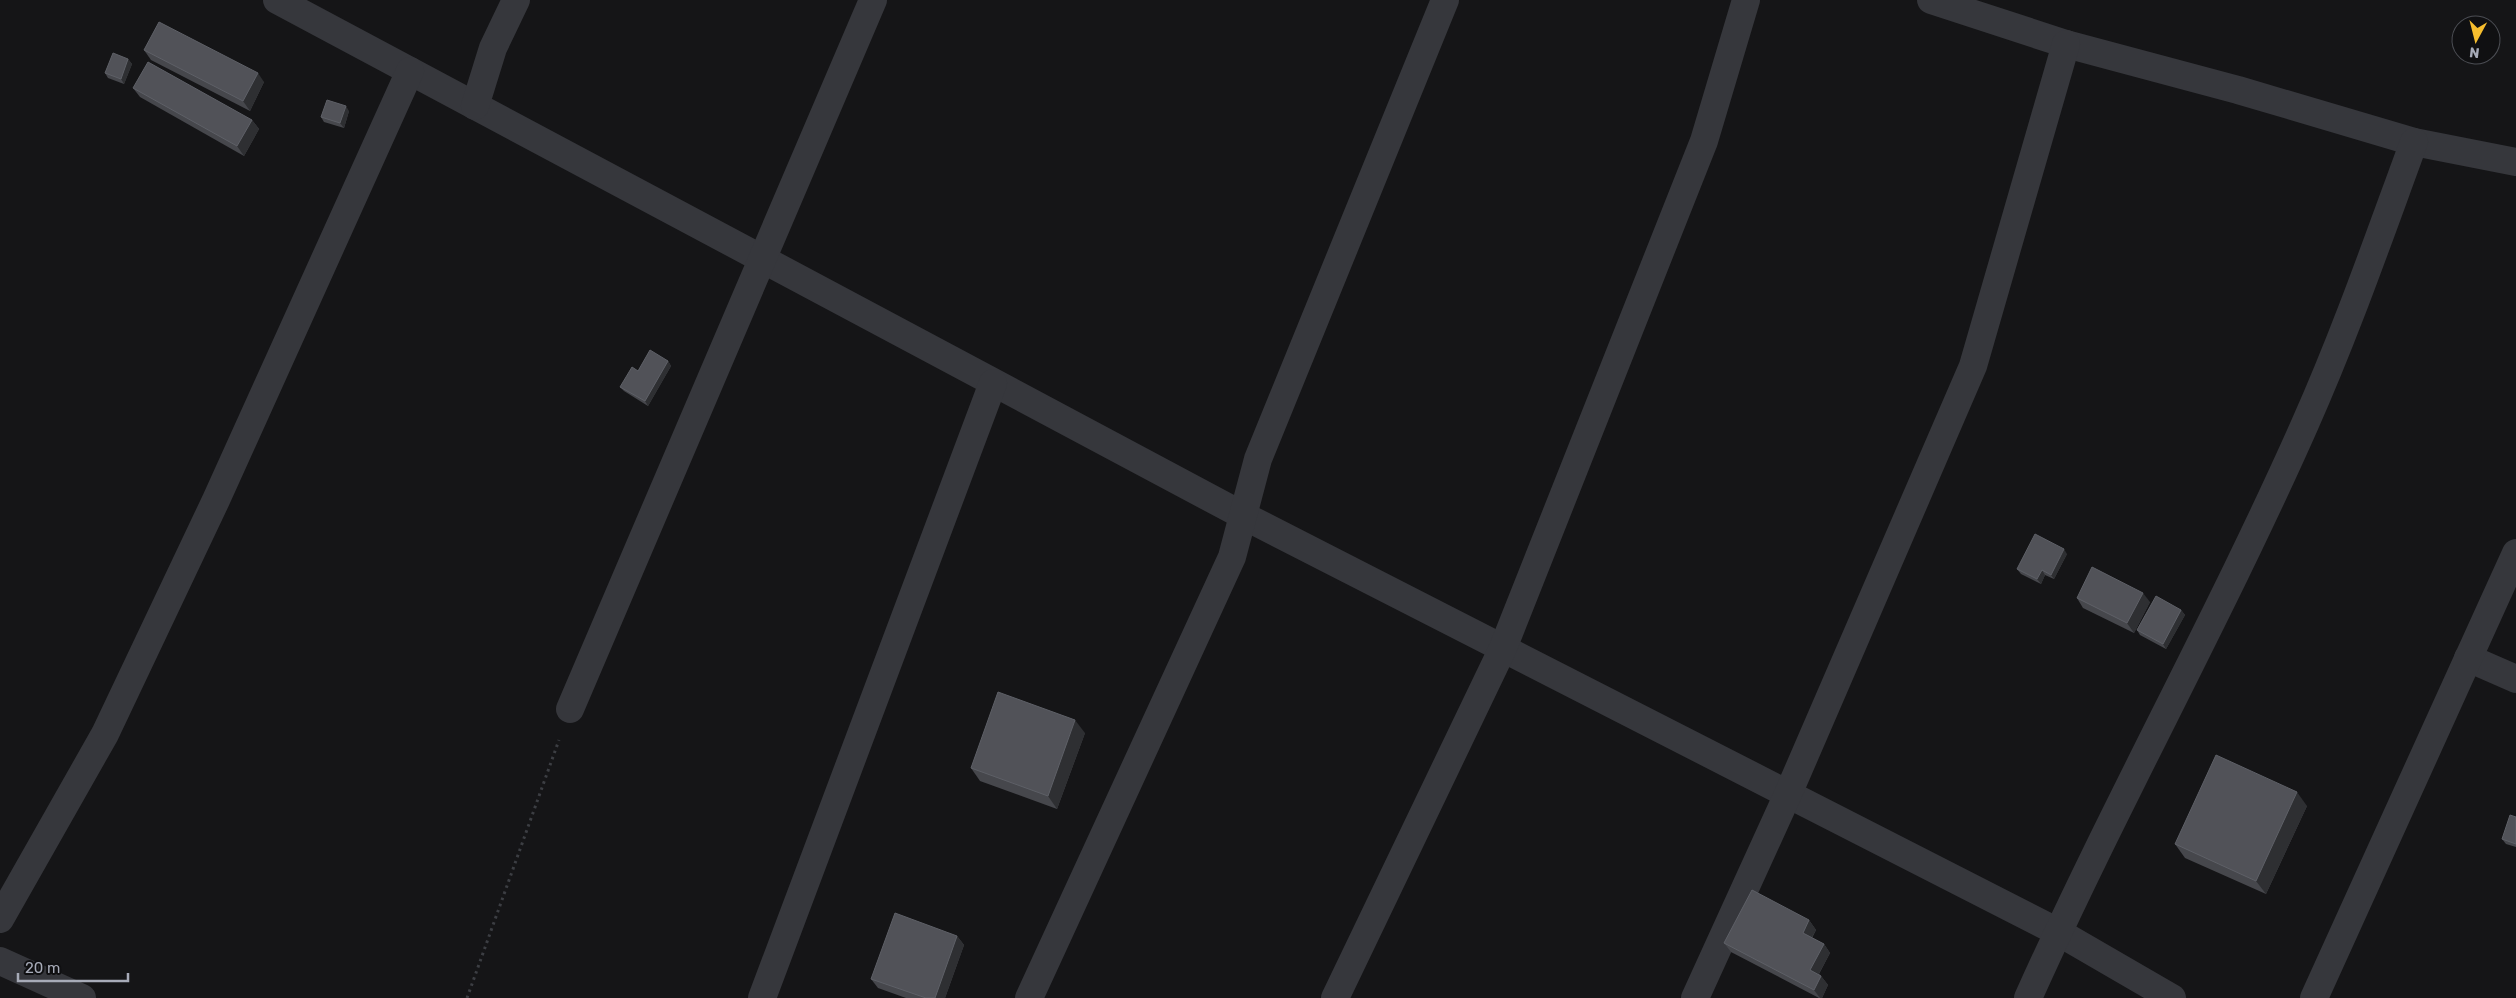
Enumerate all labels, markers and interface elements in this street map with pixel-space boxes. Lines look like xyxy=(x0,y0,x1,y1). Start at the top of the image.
north arrow xyxy=(2451,15,2501,65)
text: N xyxy=(2468,43,2481,61)
scale bar xyxy=(18,950,128,982)
text: 20 m xyxy=(25,959,60,977)

